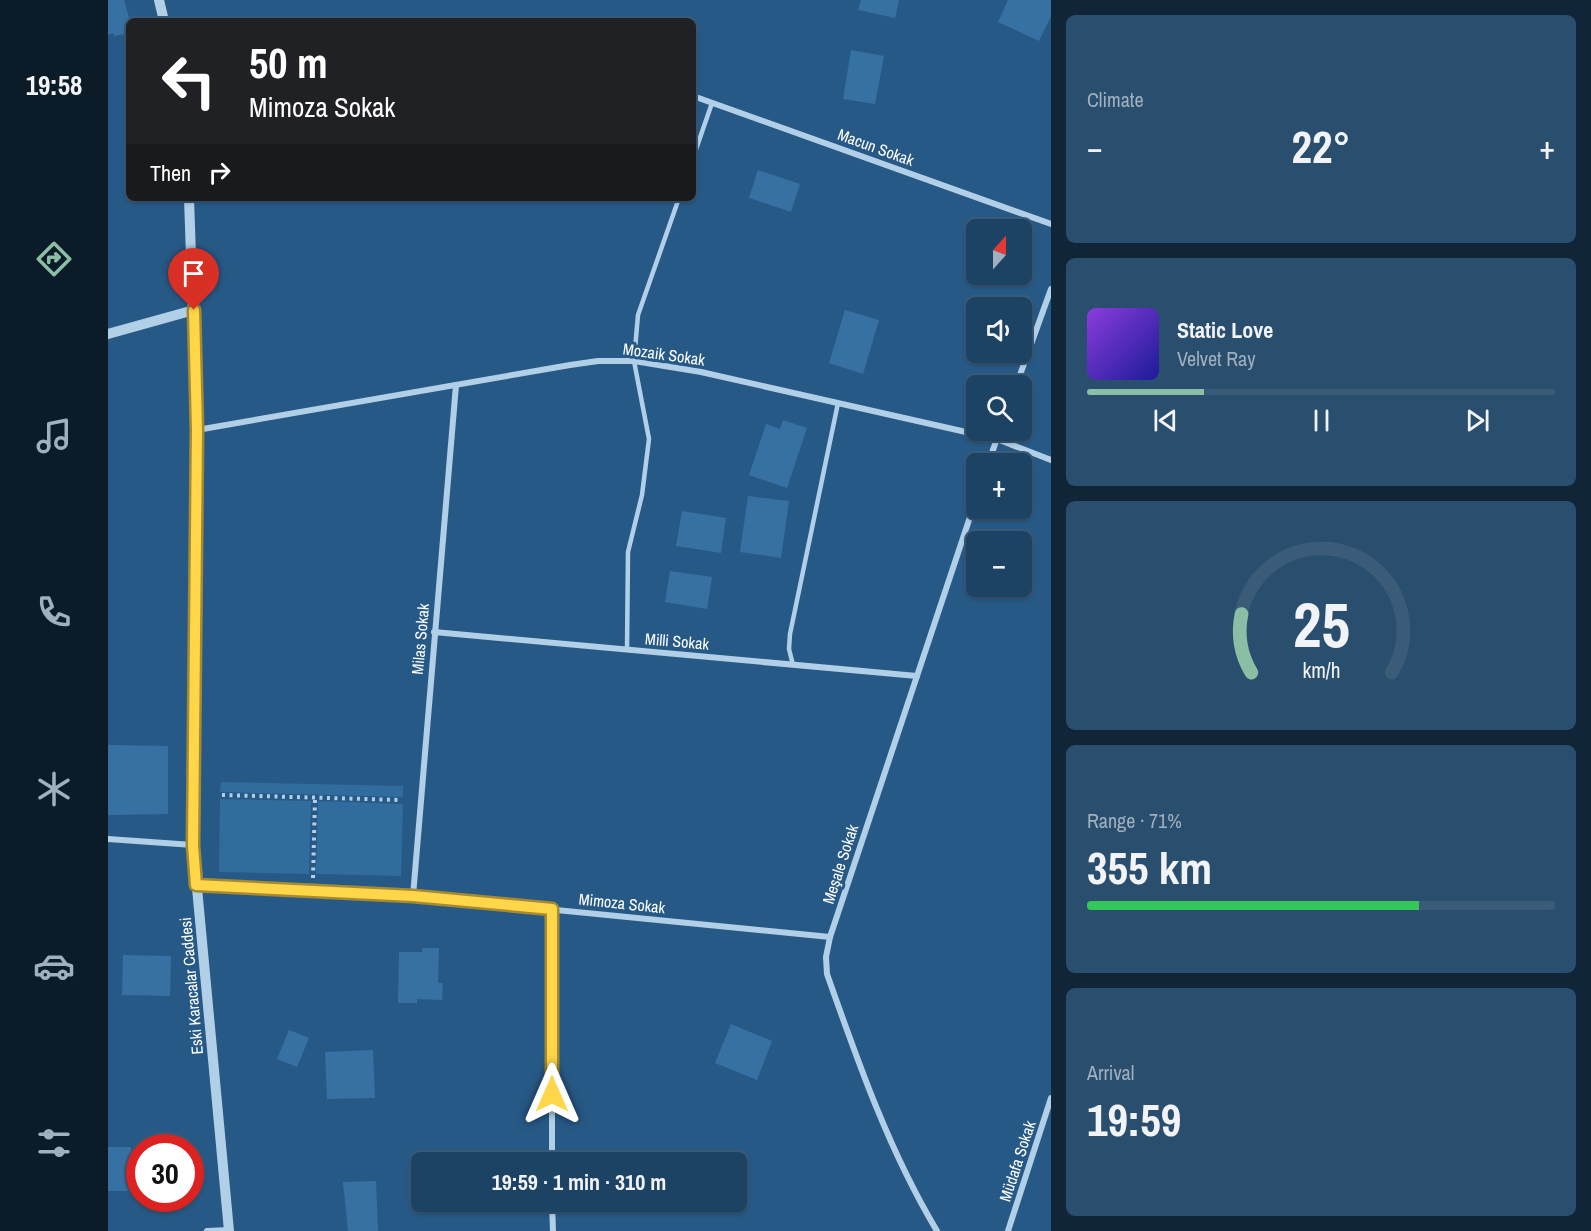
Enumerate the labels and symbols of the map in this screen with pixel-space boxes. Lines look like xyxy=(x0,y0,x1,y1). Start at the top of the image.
street label: Macun Sokak xyxy=(835,123,918,171)
north arrow xyxy=(966,219,1032,285)
pin xyxy=(168,248,219,310)
street label: Mozaik Sokak xyxy=(622,337,707,371)
street label: Milas Sokak xyxy=(406,602,434,676)
street label: Milli Sokak xyxy=(644,627,710,655)
street label: Meşale Sokak xyxy=(817,821,863,907)
street label: Mimoza Sokak xyxy=(578,888,667,919)
street label: Eski Karacalar Caddesi xyxy=(174,916,208,1056)
position arrow xyxy=(520,1062,584,1126)
street label: Müdafa Sokak xyxy=(994,1117,1041,1204)
speed limit sign: 30 xyxy=(126,1134,204,1212)

